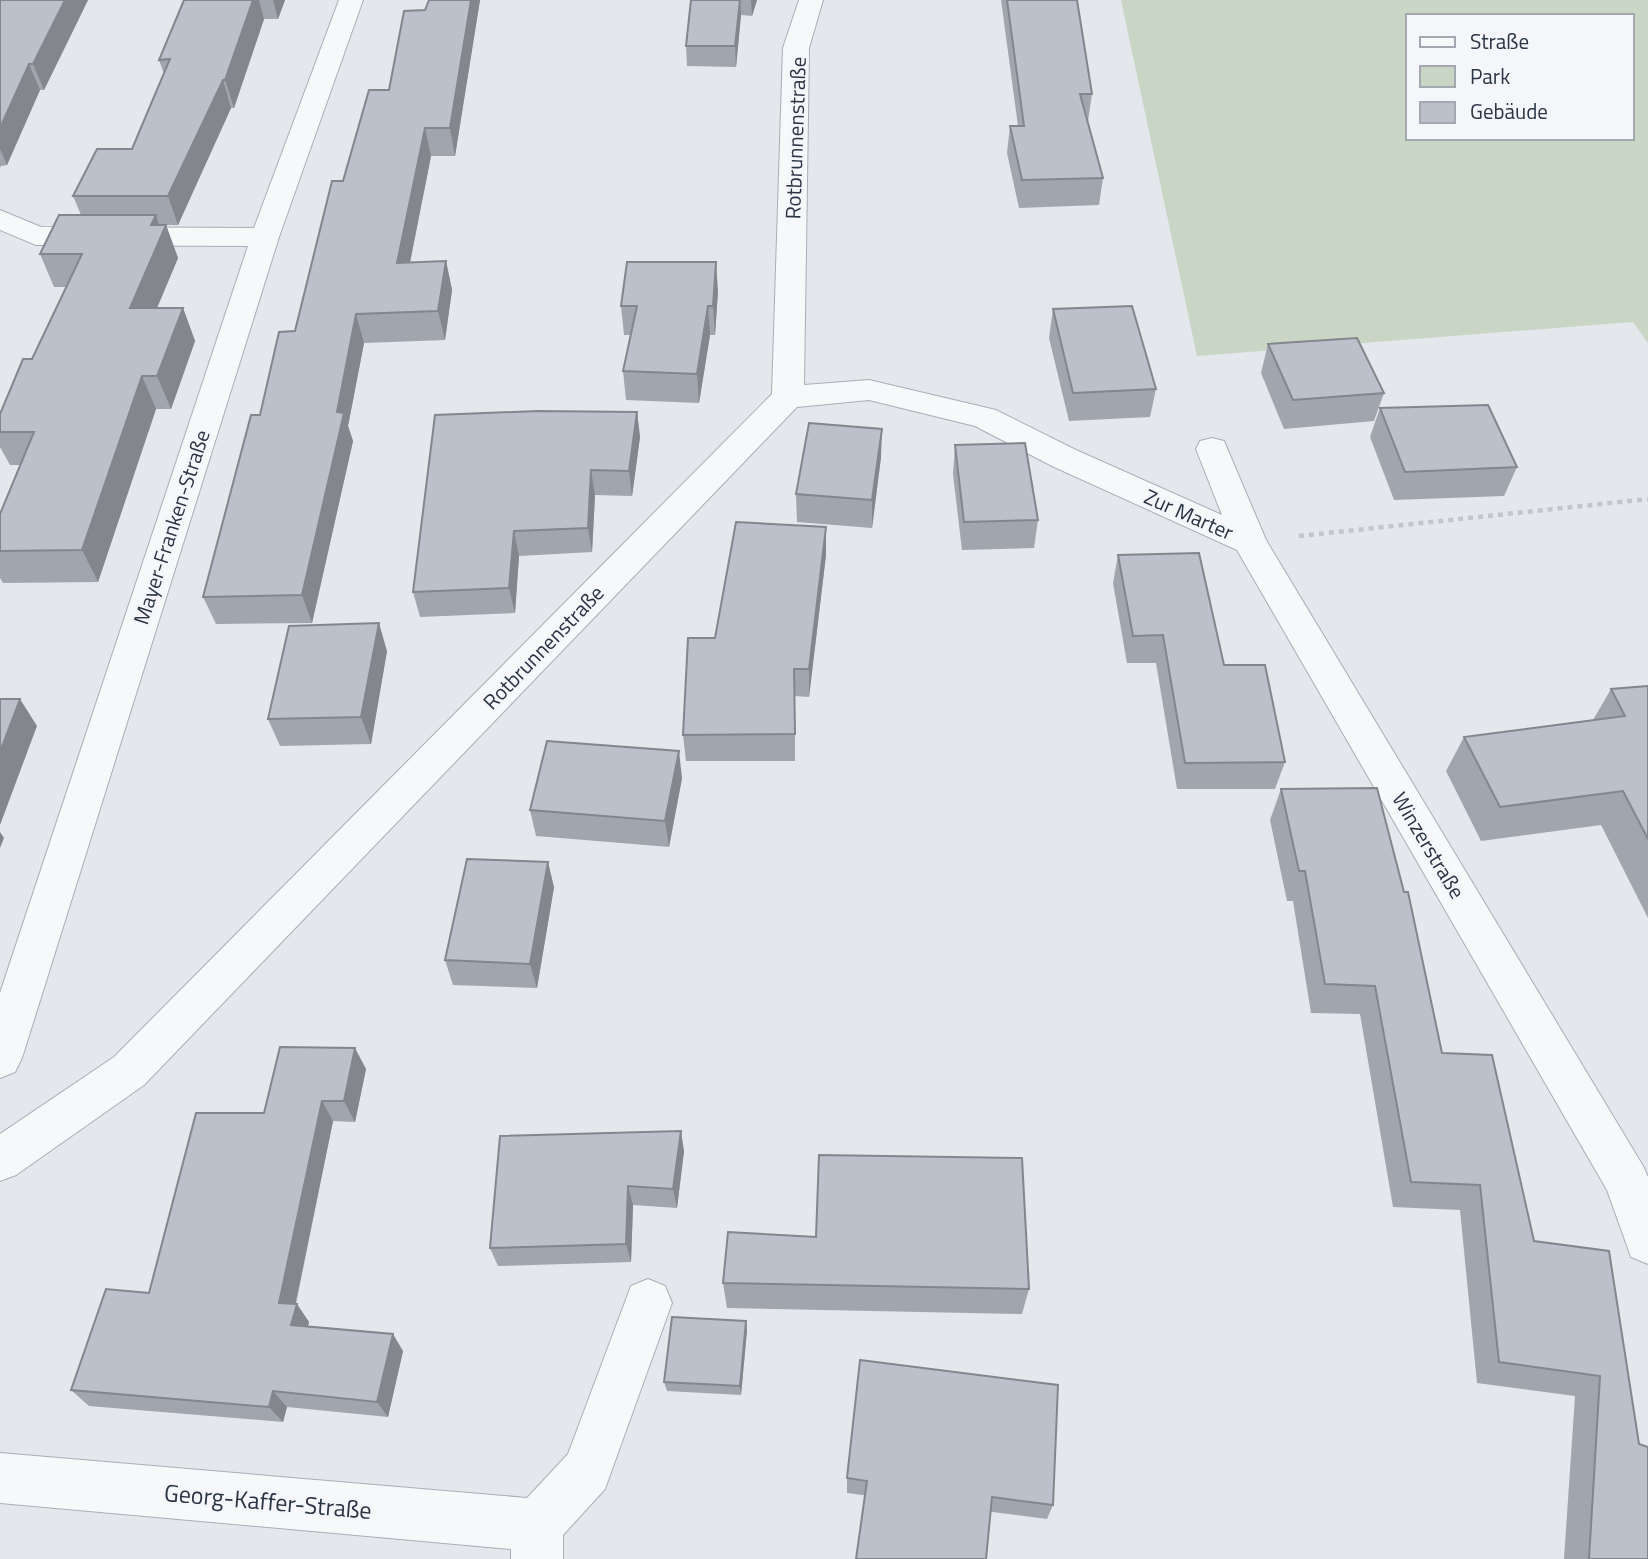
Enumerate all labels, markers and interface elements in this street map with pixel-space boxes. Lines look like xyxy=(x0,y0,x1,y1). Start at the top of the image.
legend xyxy=(1406,14,1634,140)
text: Straße xyxy=(1470,25,1529,57)
street label: Rotbrunnenstraße xyxy=(776,56,814,220)
text: Park xyxy=(1470,60,1510,92)
text: Gebäude xyxy=(1470,95,1548,127)
street label: Mayer-Franken-Straße xyxy=(124,425,218,629)
street label: Zur Marter xyxy=(1139,480,1239,548)
street label: Rotbrunnenstraße xyxy=(475,577,611,717)
street label: Winzerstraße xyxy=(1385,786,1473,904)
street label: Georg-Kaffer-Straße xyxy=(163,1474,373,1528)

